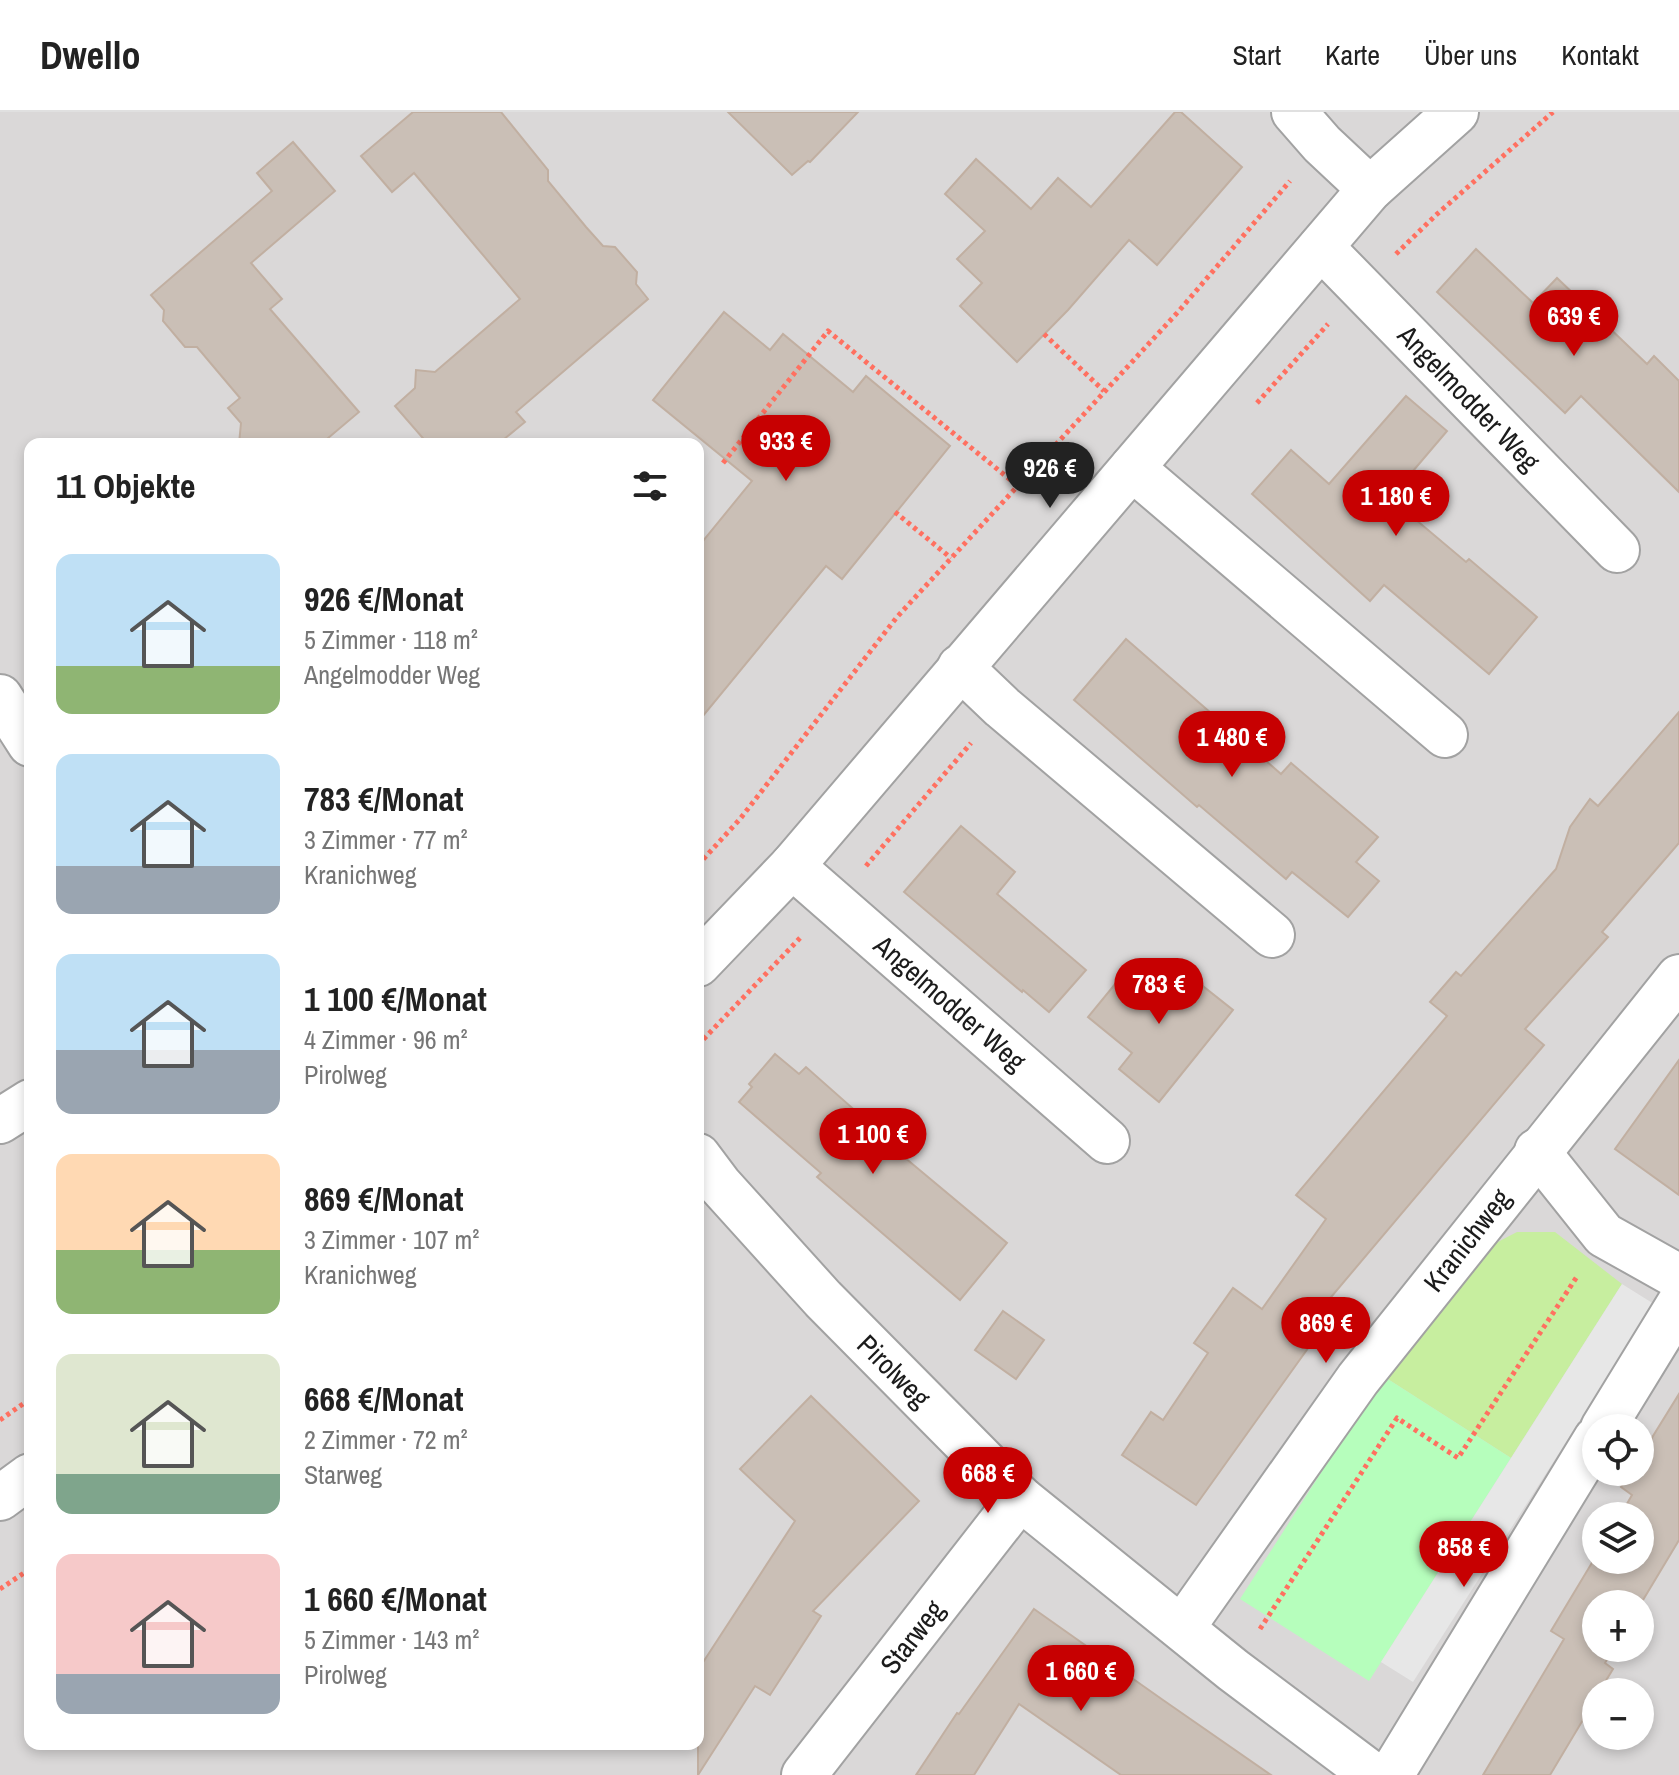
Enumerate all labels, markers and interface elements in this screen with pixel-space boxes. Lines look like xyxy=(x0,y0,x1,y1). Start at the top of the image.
text: Dwello xyxy=(40,30,140,81)
text: Start xyxy=(1233,36,1281,74)
text: Karte xyxy=(1325,36,1380,74)
text: Über uns xyxy=(1424,36,1517,74)
text: Kontakt xyxy=(1561,36,1639,74)
pin: 639 € xyxy=(1518,290,1630,358)
text: 639 € xyxy=(1547,298,1601,333)
street label: Angelmodder Weg xyxy=(1389,316,1549,480)
pin: 933 € xyxy=(730,415,842,483)
text: 933 € xyxy=(759,423,813,458)
pin: 926 € xyxy=(994,442,1106,510)
text: 926 € xyxy=(1023,450,1077,485)
text: 11 Objekte xyxy=(56,463,196,509)
icon: filters xyxy=(628,464,672,508)
pin: 1 180 € xyxy=(1322,470,1470,538)
text: 1 180 € xyxy=(1360,478,1432,513)
text: 926 €/Monat xyxy=(304,576,464,622)
icon: home xyxy=(120,586,216,682)
text: 5 Zimmer · 118 m² xyxy=(304,622,478,657)
text: Angelmodder Weg xyxy=(304,657,480,692)
pin: 1 480 € xyxy=(1158,711,1306,779)
text: 1 480 € xyxy=(1196,719,1268,754)
text: 783 €/Monat xyxy=(304,776,464,822)
icon: home xyxy=(120,786,216,882)
text: 3 Zimmer · 77 m² xyxy=(304,822,468,857)
text: Kranichweg xyxy=(304,857,417,892)
street label: Angelmodder Weg xyxy=(865,926,1034,1080)
pin: 783 € xyxy=(1103,958,1215,1026)
text: 783 € xyxy=(1132,966,1186,1001)
text: 1 100 €/Monat xyxy=(304,976,487,1022)
icon: home xyxy=(120,986,216,1082)
text: 4 Zimmer · 96 m² xyxy=(304,1022,468,1057)
text: Pirolweg xyxy=(304,1057,387,1092)
pin: 1 100 € xyxy=(799,1108,947,1176)
text: 1 100 € xyxy=(837,1116,909,1151)
text: 869 €/Monat xyxy=(304,1176,464,1222)
street label: Kranichweg xyxy=(1415,1180,1519,1299)
icon: home xyxy=(120,1186,216,1282)
text: 3 Zimmer · 107 m² xyxy=(304,1222,479,1257)
text: Kranichweg xyxy=(304,1257,417,1292)
pin: 869 € xyxy=(1270,1297,1382,1365)
text: 869 € xyxy=(1299,1305,1353,1340)
street label: Pirolweg xyxy=(849,1326,939,1416)
text: 668 €/Monat xyxy=(304,1376,464,1422)
icon: home xyxy=(120,1386,216,1482)
map controls xyxy=(1582,1414,1654,1750)
button: locate xyxy=(1582,1414,1654,1486)
text: 2 Zimmer · 72 m² xyxy=(304,1422,468,1457)
pin: 668 € xyxy=(932,1447,1044,1515)
text: 668 € xyxy=(961,1455,1015,1490)
text: Starweg xyxy=(304,1457,382,1492)
button: layers xyxy=(1582,1502,1654,1574)
pin: 858 € xyxy=(1408,1521,1520,1589)
text: 858 € xyxy=(1437,1529,1491,1564)
text: 1 660 €/Monat xyxy=(304,1576,487,1622)
icon: home xyxy=(120,1586,216,1682)
button: + xyxy=(1582,1590,1654,1662)
street label: Starweg xyxy=(871,1592,953,1682)
text: 5 Zimmer · 143 m² xyxy=(304,1622,479,1657)
pin: 1 660 € xyxy=(1007,1645,1155,1713)
text: 1 660 € xyxy=(1045,1653,1117,1688)
text: Pirolweg xyxy=(304,1657,387,1692)
button: − xyxy=(1582,1678,1654,1750)

